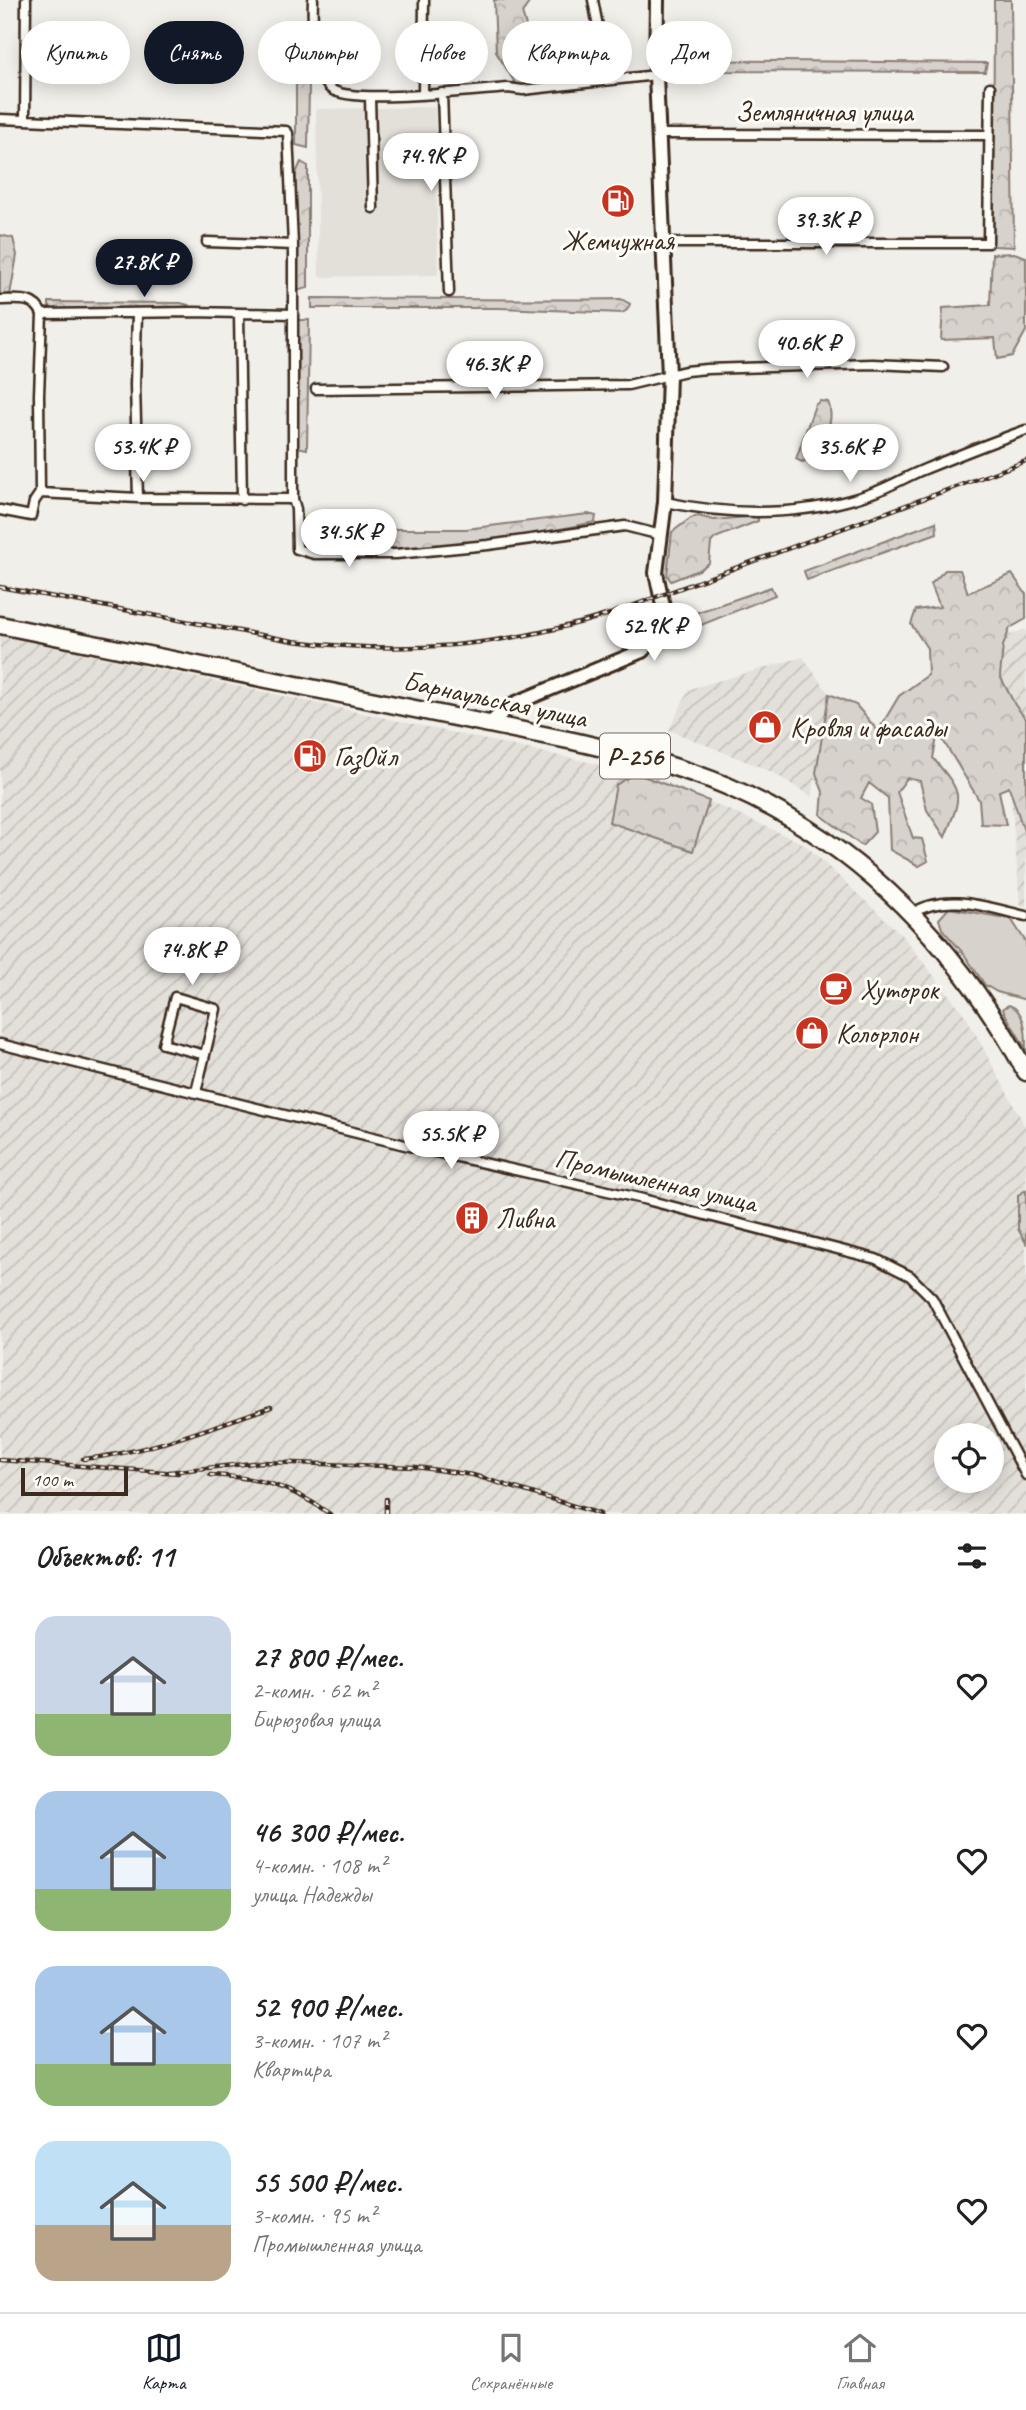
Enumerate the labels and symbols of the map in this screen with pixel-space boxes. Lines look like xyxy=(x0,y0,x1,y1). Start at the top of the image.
street label: Земляничная улица xyxy=(735,94,915,129)
pin: 74.9K ₽ xyxy=(366,134,496,193)
fuel station icon: Жемчужная xyxy=(599,182,637,220)
pin: 39.3K ₽ xyxy=(761,198,891,257)
place label: Жемчужная xyxy=(562,223,675,258)
pin: 27.8K ₽ xyxy=(79,240,209,299)
pin: 40.6K ₽ xyxy=(742,320,872,380)
pin: 46.3K ₽ xyxy=(430,342,560,401)
pin: 53.4K ₽ xyxy=(78,424,208,484)
pin: 35.6K ₽ xyxy=(785,424,915,484)
pin: 34.5K ₽ xyxy=(284,510,414,569)
pin: 52.9K ₽ xyxy=(589,604,719,663)
street label: Барнаульская улица xyxy=(400,662,592,736)
shop icon: Кровля и фасады xyxy=(746,708,784,746)
place label: Кровля и фасады xyxy=(790,710,949,745)
road number: Р-256 xyxy=(600,734,670,778)
fuel station icon: ГазОйл xyxy=(291,737,329,775)
place label: ГазОйл xyxy=(334,739,399,775)
pin: 74.8K ₽ xyxy=(127,928,257,987)
cafe icon: Хуторок xyxy=(817,970,855,1008)
place label: Хуторок xyxy=(860,972,940,1007)
shop icon: Колорлон xyxy=(793,1014,831,1052)
place label: Колорлон xyxy=(836,1016,920,1051)
pin: 55.5K ₽ xyxy=(386,1112,516,1171)
street label: Промышленная улица xyxy=(552,1140,763,1221)
building icon: Ливна xyxy=(453,1199,491,1237)
place label: Ливна xyxy=(496,1201,556,1236)
scale bar xyxy=(21,1465,128,1497)

